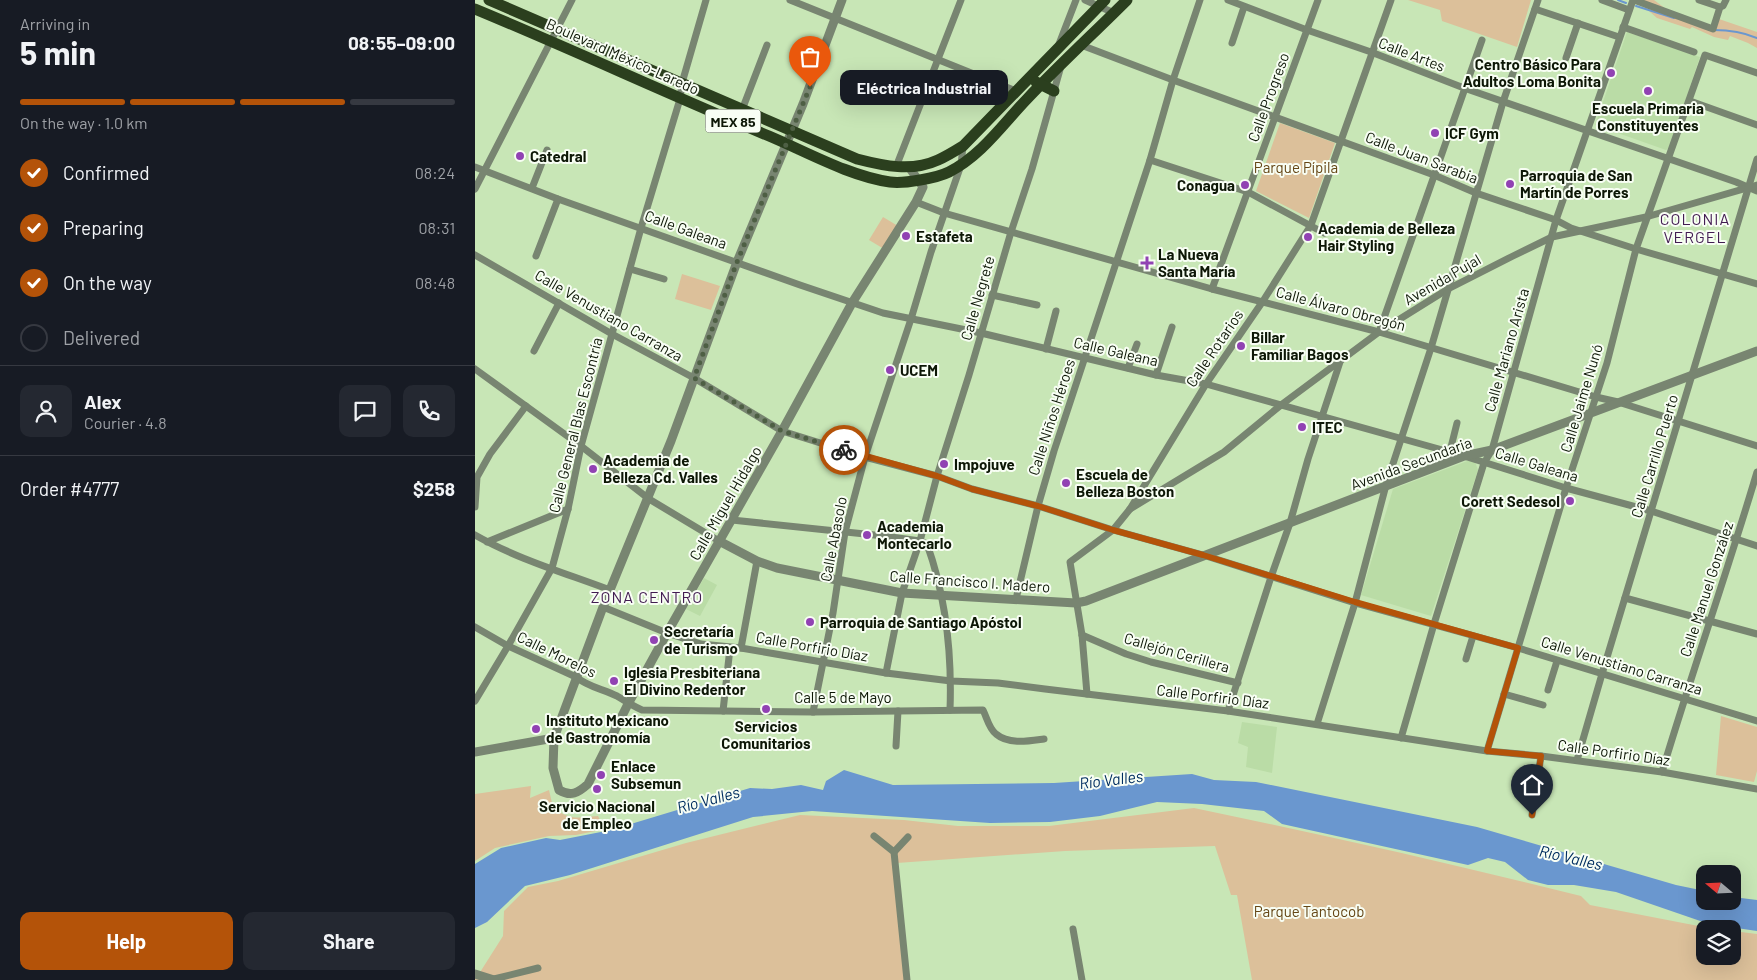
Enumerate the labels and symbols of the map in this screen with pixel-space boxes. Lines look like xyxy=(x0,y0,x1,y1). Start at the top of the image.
street label: Boulevard México-Laredo xyxy=(544,14,702,98)
street label: Calle Artes xyxy=(1376,33,1448,75)
pin xyxy=(789,36,831,87)
street label: Calle Progreso xyxy=(1244,50,1292,144)
place label: Centro Básico Para Adultos Loma Bonita xyxy=(1463,55,1601,90)
marker: Centro Básico Para Adultos Loma Bonita xyxy=(1605,67,1617,79)
callout: Eléctrica Industrial xyxy=(840,70,1007,104)
marker: Escuela Primaria Constituyentes xyxy=(1642,85,1654,97)
place label: Escuela Primaria Constituyentes xyxy=(1592,99,1704,134)
road number: MEX 85 xyxy=(705,110,761,132)
place label: ICF Gym xyxy=(1445,124,1499,142)
street label: Calle Juan Sarabia xyxy=(1363,127,1481,187)
marker: ICF Gym xyxy=(1429,127,1441,139)
place label: Catedral xyxy=(530,147,586,165)
marker: Catedral xyxy=(514,150,526,162)
park label: Parque Pípila xyxy=(1254,158,1338,176)
place label: Parroquia de San Martín de Porres xyxy=(1520,166,1633,201)
place label: Conagua xyxy=(1177,176,1235,194)
marker: Parroquia de San Martín de Porres xyxy=(1504,178,1516,190)
marker: Conagua xyxy=(1239,179,1251,191)
street label: Calle Galeana xyxy=(642,206,730,252)
district label: COLONIA VERGEL xyxy=(1660,209,1730,246)
place label: Academia de Belleza Hair Styling xyxy=(1318,219,1455,254)
place label: Estafeta xyxy=(916,227,973,245)
marker: Estafeta xyxy=(900,230,912,242)
marker: Academia de Belleza Hair Styling xyxy=(1302,231,1314,243)
place label: La Nueva Santa María xyxy=(1158,245,1236,280)
street label: Avenida Pujal xyxy=(1400,250,1484,308)
street label: Calle Negrete xyxy=(956,254,998,342)
marker: La Nueva Santa María xyxy=(1140,256,1154,270)
street label: Calle Venustiano Carranza xyxy=(532,265,686,365)
street label: Calle Álvaro Obregón xyxy=(1274,282,1408,334)
street label: Calle Mariano Arista xyxy=(1480,286,1532,414)
street label: Calle Rotarios xyxy=(1181,306,1247,390)
place label: Billar Familiar Bagos xyxy=(1251,328,1349,363)
street label: Calle Galeana xyxy=(1072,333,1160,369)
street label: Calle General Blas Escontría xyxy=(544,335,606,515)
marker: Billar Familiar Bagos xyxy=(1235,340,1247,352)
street label: Calle Jaime Nunó xyxy=(1556,342,1606,454)
street label: Calle Niños Héroes xyxy=(1024,356,1078,478)
place label: UCEM xyxy=(900,361,938,379)
marker: UCEM xyxy=(884,364,896,376)
street label: Calle Carrillo Puerto xyxy=(1627,392,1681,520)
place label: ITEC xyxy=(1312,418,1343,436)
marker: ITEC xyxy=(1296,421,1308,433)
courier xyxy=(819,425,869,475)
street label: Avenida Secundaria xyxy=(1348,433,1474,493)
street label: Calle Miguel Hidalgo xyxy=(685,443,765,563)
street label: Calle Galeana xyxy=(1493,443,1581,485)
place label: Academia de Belleza Cd. Valles xyxy=(603,451,718,486)
place label: Impojuve xyxy=(954,455,1015,473)
marker: Impojuve xyxy=(938,458,950,470)
marker: Academia de Belleza Cd. Valles xyxy=(587,463,599,475)
place label: Escuela de Belleza Boston xyxy=(1076,465,1174,500)
marker: Escuela de Belleza Boston xyxy=(1060,477,1072,489)
place label: Corett Sedesol xyxy=(1461,492,1560,510)
street label: Calle Abasolo xyxy=(816,495,850,583)
marker: Corett Sedesol xyxy=(1564,495,1576,507)
place label: Academia Montecarlo xyxy=(877,517,952,552)
street label: Calle Manuel González xyxy=(1676,519,1737,659)
marker: Academia Montecarlo xyxy=(861,529,873,541)
street label: Calle Francisco I. Madero xyxy=(889,566,1051,596)
district label: ZONA CENTRO xyxy=(591,587,703,606)
place label: Parroquia de Santiago Apóstol xyxy=(820,613,1022,631)
marker: Parroquia de Santiago Apóstol xyxy=(804,616,816,628)
place label: Secretaría de Turismo xyxy=(664,622,738,657)
street label: Calle Morelos xyxy=(515,627,599,681)
street label: Calle Porfirio Díaz xyxy=(755,627,870,665)
street label: Callejón Cerillera xyxy=(1122,628,1232,676)
street label: Calle Venustiano Carranza xyxy=(1539,632,1705,698)
marker: Secretaría de Turismo xyxy=(648,634,660,646)
place label: Iglesia Presbiteriana El Divino Redentor xyxy=(624,663,760,698)
marker: Iglesia Presbiteriana El Divino Redentor xyxy=(608,675,620,687)
street label: Calle Porfirio Díaz xyxy=(1156,680,1271,712)
street label: Calle 5 de Mayo xyxy=(794,688,892,706)
marker: Servicios Comunitarios xyxy=(760,703,772,715)
place label: Instituto Mexicano de Gastronomía xyxy=(546,711,669,746)
place label: Servicios Comunitarios xyxy=(721,717,811,752)
marker: Instituto Mexicano de Gastronomía xyxy=(530,723,542,735)
street label: Calle Porfirio Díaz xyxy=(1557,735,1672,769)
place label: Enlace Subsemun xyxy=(611,757,681,792)
pin xyxy=(1511,764,1553,815)
water label: Río Valles xyxy=(1078,766,1144,792)
marker: Enlace Subsemun xyxy=(595,769,607,781)
water label: Río Valles xyxy=(675,781,742,816)
marker: Servicio Nacional de Empleo xyxy=(591,783,603,795)
place label: Servicio Nacional de Empleo xyxy=(539,797,655,832)
water label: Río Valles xyxy=(1538,841,1605,874)
north arrow xyxy=(1696,865,1741,910)
park label: Parque Tantocob xyxy=(1254,902,1364,920)

